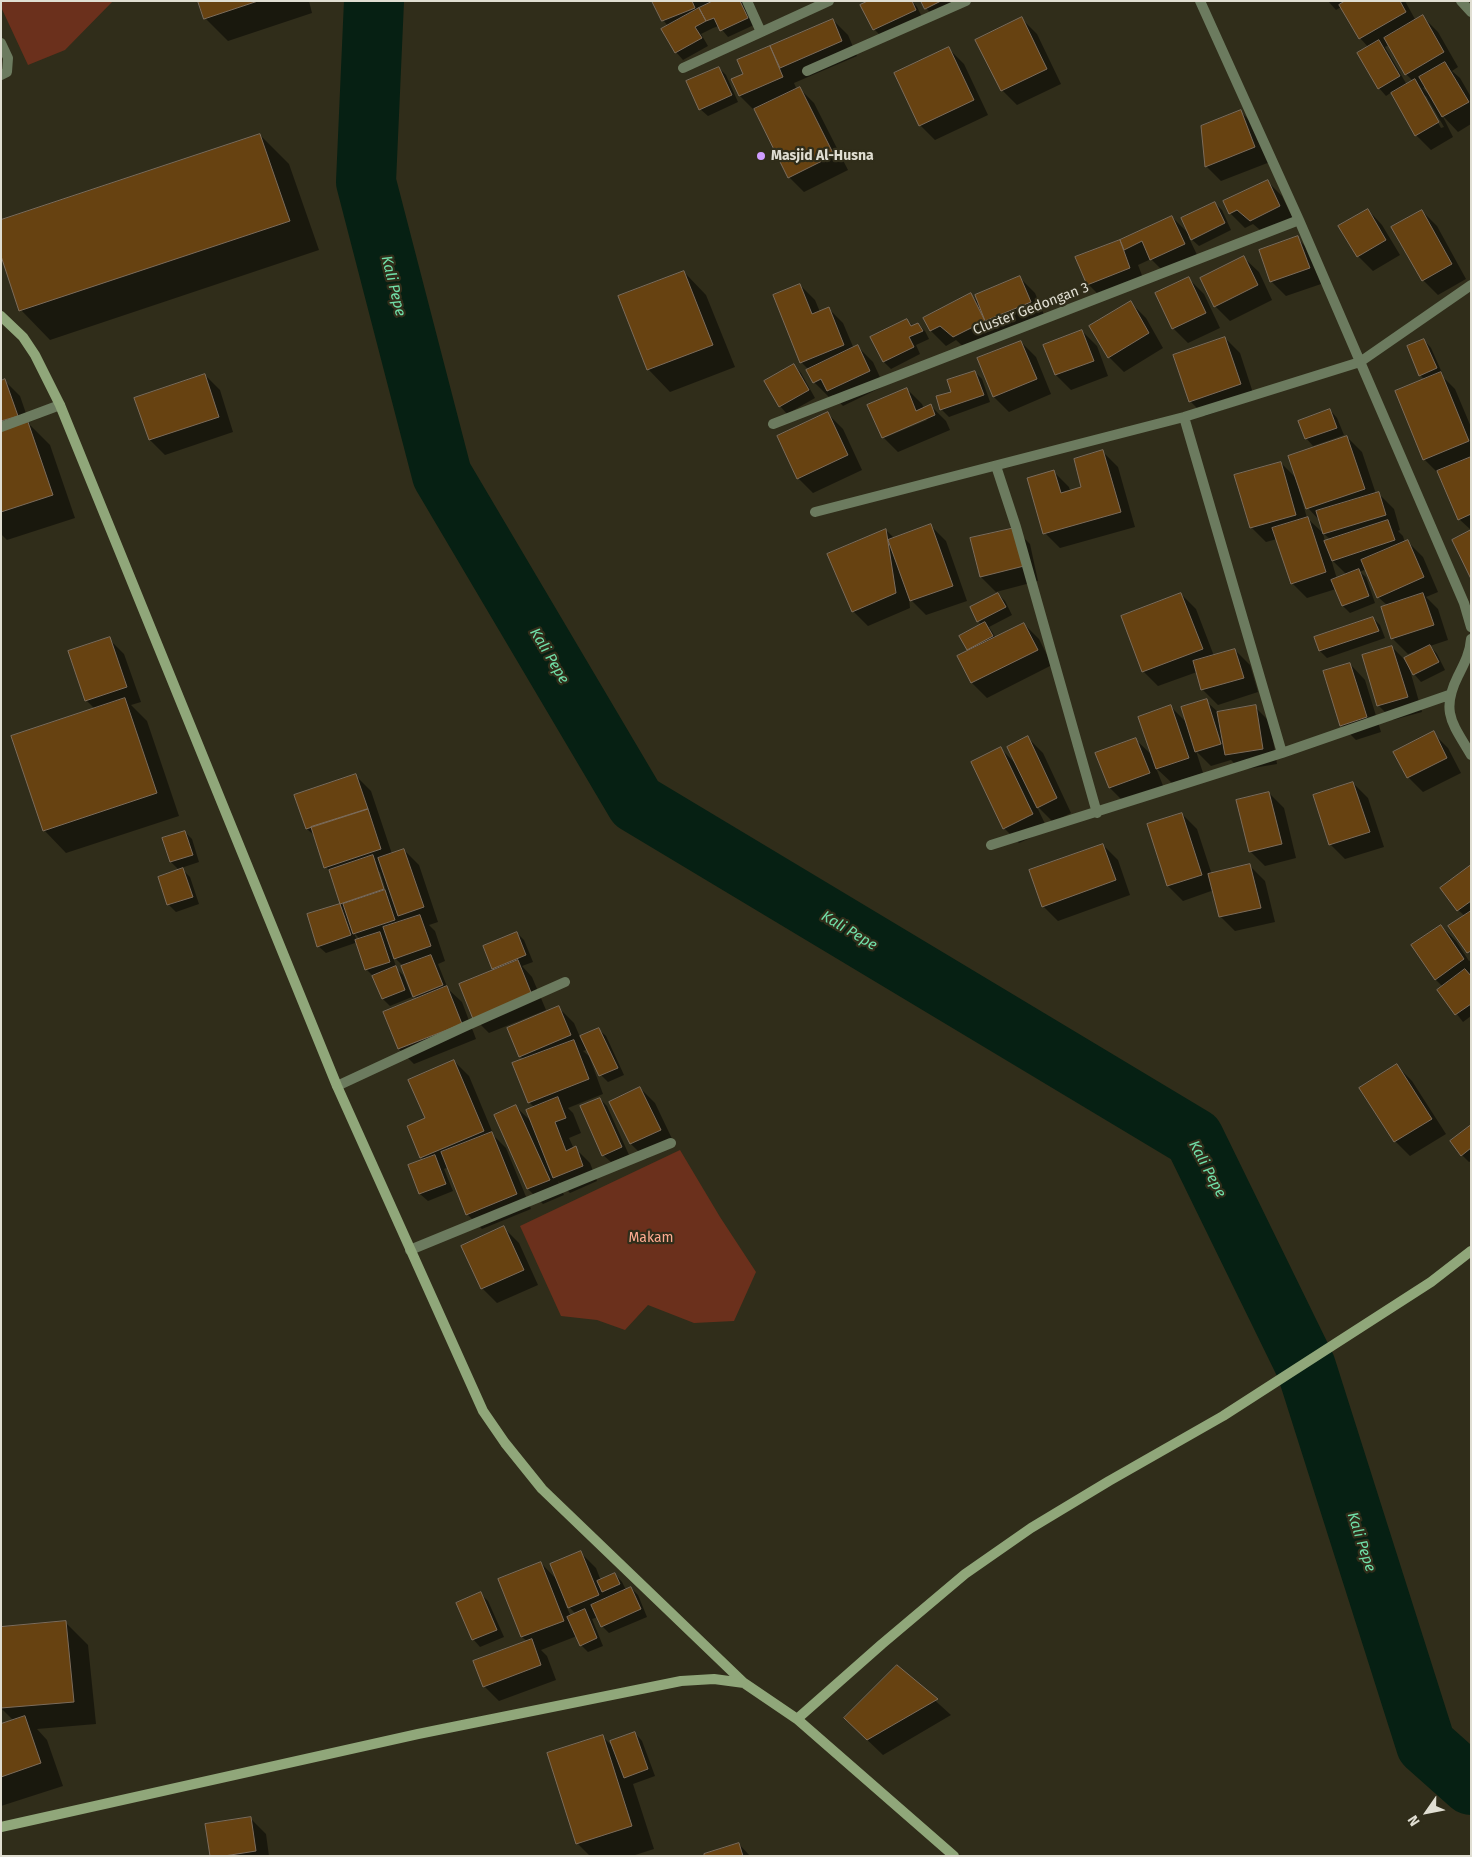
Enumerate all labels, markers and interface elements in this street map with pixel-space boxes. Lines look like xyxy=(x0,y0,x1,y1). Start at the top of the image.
place label: Masjid Al-Husna xyxy=(771,148,874,164)
marker: Masjid Al-Husna xyxy=(755,150,767,162)
water label: Kali Pepe xyxy=(377,254,409,318)
street label: Cluster Gedongan 3 xyxy=(971,279,1091,339)
water label: Kali Pepe xyxy=(525,625,573,687)
water label: Kali Pepe xyxy=(818,907,880,955)
water label: Kali Pepe xyxy=(1185,1137,1229,1201)
park label: Makam xyxy=(628,1230,674,1246)
water label: Kali Pepe xyxy=(1343,1510,1379,1574)
north arrow xyxy=(1402,1787,1452,1837)
text: N xyxy=(1404,1812,1424,1829)

